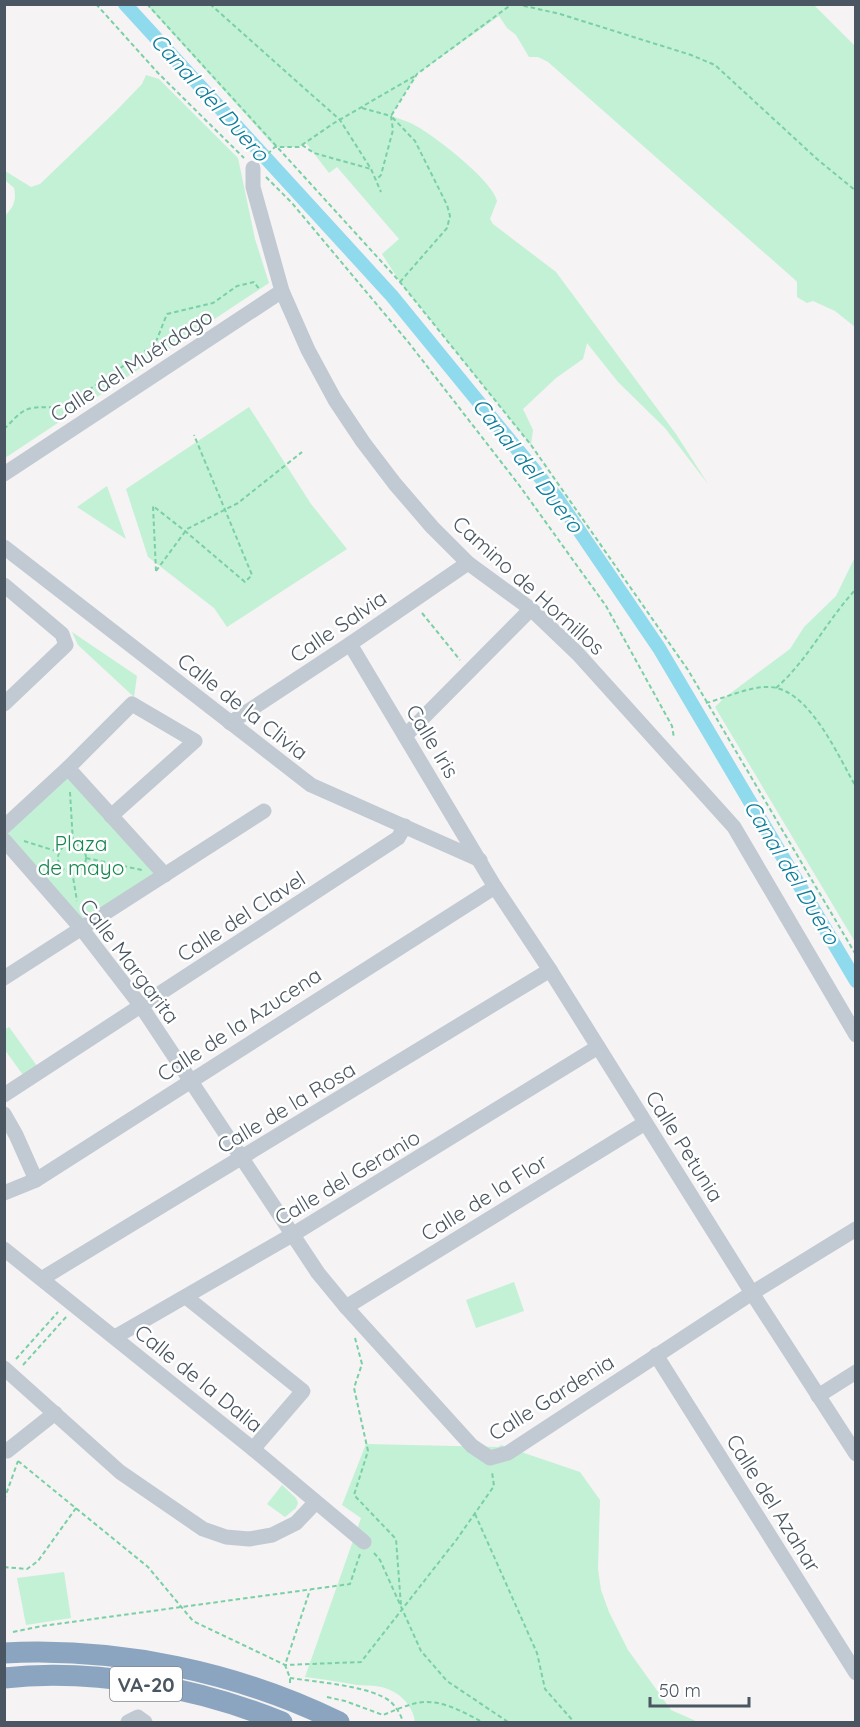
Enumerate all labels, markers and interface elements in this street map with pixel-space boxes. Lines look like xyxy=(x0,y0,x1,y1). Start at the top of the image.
water label: Canal del Duero xyxy=(145,27,276,168)
street label: Calle del Muérdago xyxy=(45,303,217,427)
water label: Canal del Duero xyxy=(467,392,590,539)
street label: Camino de Hornillos xyxy=(448,510,610,660)
street label: Calle Salvia xyxy=(285,584,391,668)
street label: Calle de la Clivia xyxy=(173,647,313,765)
street label: Calle Iris xyxy=(401,700,465,782)
water label: Canal del Duero xyxy=(738,795,847,951)
park label: Plaza de mayo xyxy=(38,830,124,880)
street label: Calle del Clavel xyxy=(172,865,310,967)
street label: Calle Margarita xyxy=(75,893,185,1029)
street label: Calle de la Azucena xyxy=(152,961,326,1087)
street label: Calle de la Rosa xyxy=(212,1056,360,1158)
street label: Calle Petunia xyxy=(641,1086,729,1206)
street label: Calle del Geranio xyxy=(270,1123,424,1231)
street label: Calle de la Flor xyxy=(416,1148,552,1246)
street label: Calle de la Dalia xyxy=(130,1319,268,1437)
street label: Calle Gardenia xyxy=(484,1348,618,1446)
street label: Calle del Azahar xyxy=(721,1429,827,1577)
road number: VA-20 xyxy=(110,1667,182,1701)
scale bar xyxy=(650,1670,749,1708)
text: 50 m xyxy=(659,1679,701,1702)

